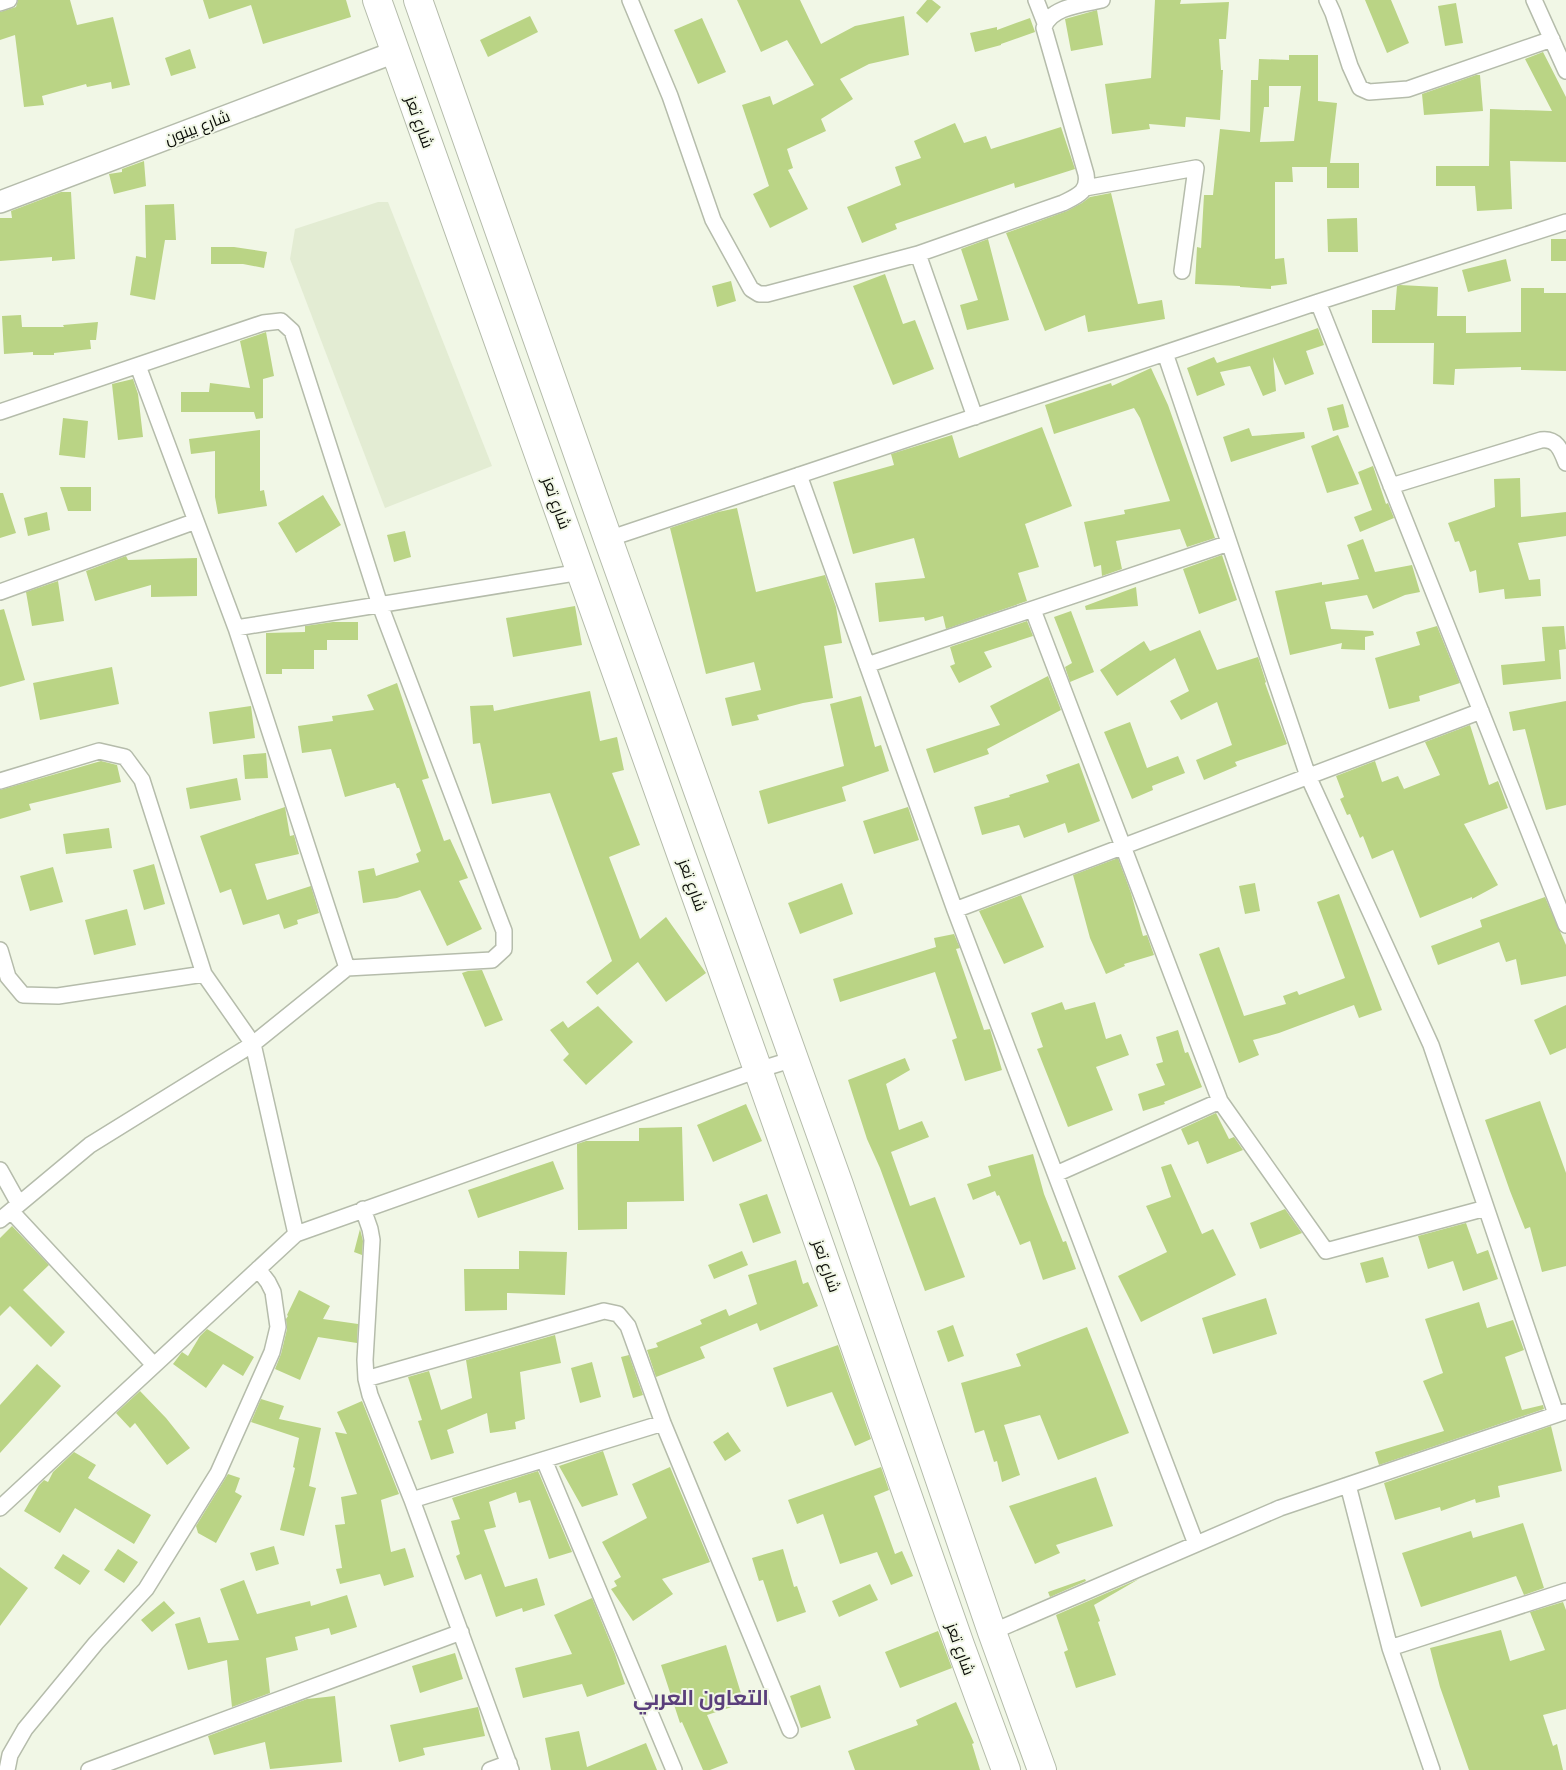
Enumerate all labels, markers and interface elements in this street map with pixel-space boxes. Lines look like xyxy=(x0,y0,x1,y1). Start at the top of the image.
street label: شارع تعز xyxy=(399,92,440,152)
street label: شارع بينون xyxy=(161,104,233,150)
street label: شارع تعز xyxy=(536,473,577,533)
street label: شارع تعز xyxy=(672,855,713,915)
street label: شارع تعز xyxy=(806,1236,846,1296)
street label: شارع تعز xyxy=(940,1619,981,1679)
district label: التعاون العربي xyxy=(633,1682,769,1715)

